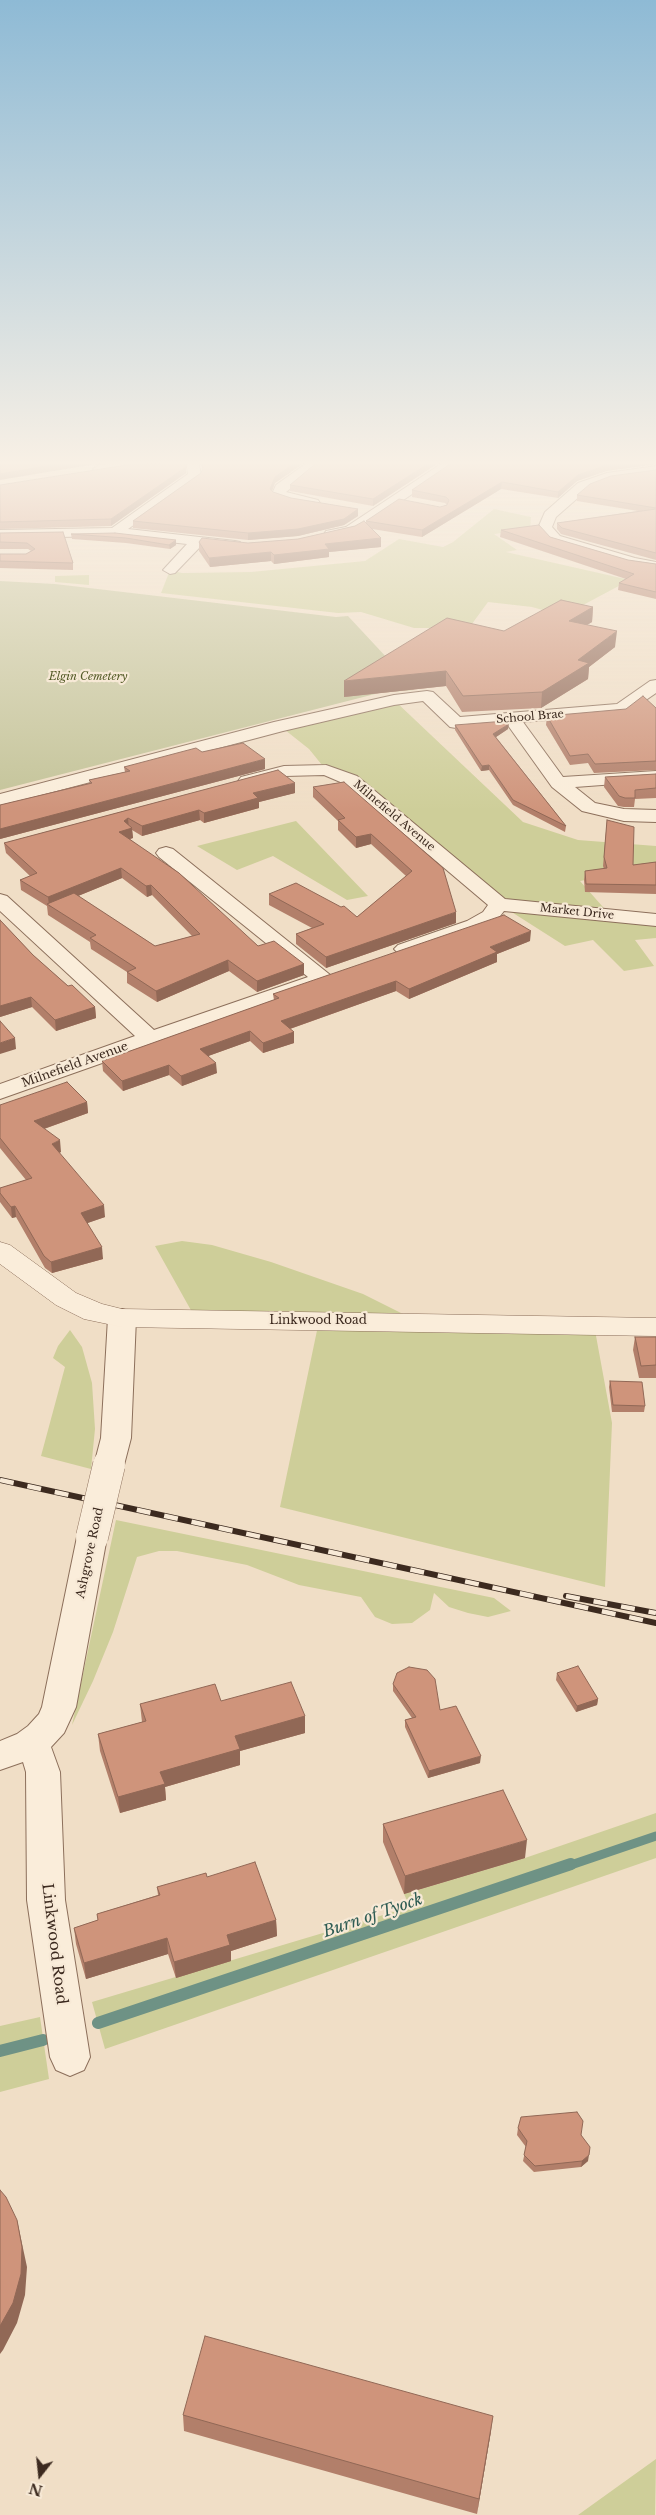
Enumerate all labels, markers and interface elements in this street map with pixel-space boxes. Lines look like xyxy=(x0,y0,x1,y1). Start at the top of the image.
park label: Elgin Cemetery xyxy=(49,670,127,684)
street label: School Brae xyxy=(496,707,564,727)
street label: Milnefield Avenue xyxy=(350,778,438,854)
street label: Market Drive xyxy=(539,902,615,922)
street label: Milnefield Avenue xyxy=(20,1039,130,1091)
street label: Linkwood Road xyxy=(269,1314,367,1328)
street label: Ashgrove Road xyxy=(73,1506,107,1600)
street label: Linkwood Road xyxy=(38,1882,70,2006)
water label: Burn of Tyock xyxy=(321,1890,425,1942)
north arrow xyxy=(15,2450,65,2500)
text: N xyxy=(27,2479,45,2500)

